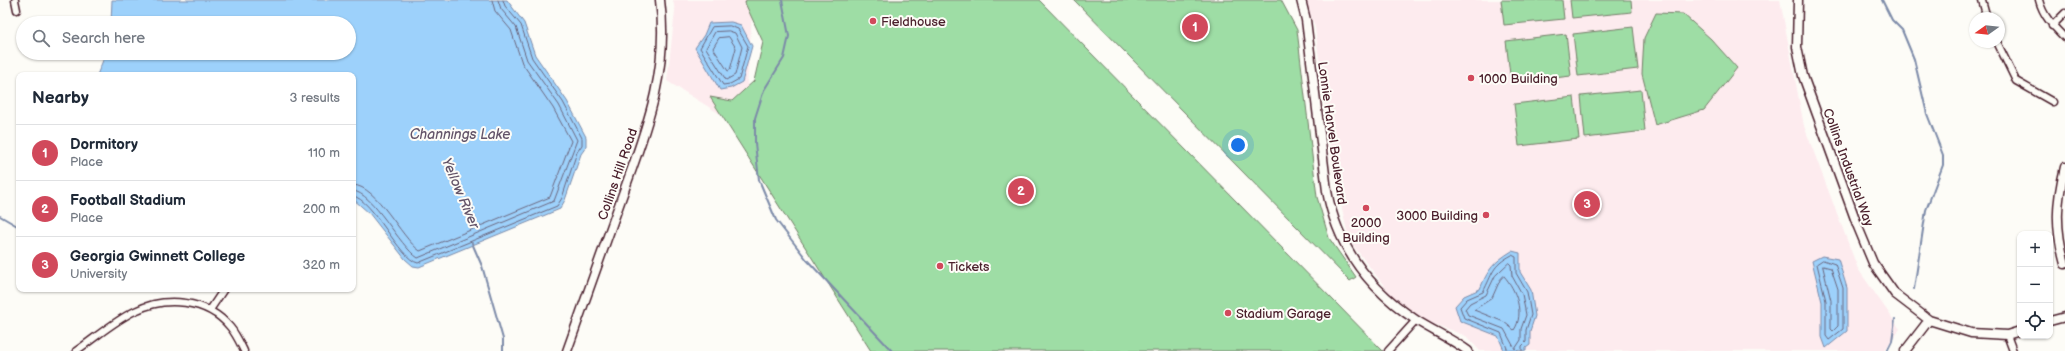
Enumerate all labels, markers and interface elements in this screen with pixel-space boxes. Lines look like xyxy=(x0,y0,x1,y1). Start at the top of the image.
pin: 1 xyxy=(1182,12,1208,42)
north arrow xyxy=(1969,12,2005,48)
place label: Fieldhouse xyxy=(881,14,946,30)
search box xyxy=(16,16,356,60)
marker: Fieldhouse xyxy=(868,16,878,26)
icon: search xyxy=(30,27,52,49)
text: Search here xyxy=(62,29,145,48)
street label: Lonnie Harvel Boulevard xyxy=(1314,61,1350,206)
place label: 1000 Building xyxy=(1479,71,1558,87)
marker: 1000 Building xyxy=(1466,73,1476,83)
text: Nearby xyxy=(32,88,89,108)
text: 3 results xyxy=(289,90,340,106)
street label: Collins Industrial Way xyxy=(1819,106,1877,229)
water label: Channings Lake xyxy=(410,126,510,143)
street label: Collins Hill Road xyxy=(595,126,641,222)
text: Dormitory xyxy=(70,135,138,154)
your location xyxy=(1228,135,1248,155)
text: 1 xyxy=(42,145,48,161)
text: 110 m xyxy=(308,145,340,161)
text: Place xyxy=(70,154,103,170)
water label: Yellow River xyxy=(438,155,483,232)
pin: 2 xyxy=(1008,176,1034,206)
pin: 3 xyxy=(1574,189,1600,219)
text: Football Stadium xyxy=(70,191,186,210)
text: 2 xyxy=(41,201,49,217)
text: 200 m xyxy=(303,201,340,217)
marker: 2000 Building xyxy=(1361,203,1371,213)
place label: 3000 Building xyxy=(1396,208,1478,224)
text: Place xyxy=(70,210,103,226)
marker: 3000 Building xyxy=(1481,210,1491,220)
place label: 2000 Building xyxy=(1342,215,1390,246)
map controls xyxy=(2017,231,2053,339)
button: + xyxy=(2017,231,2053,267)
text: Georgia Gwinnett College xyxy=(70,247,245,266)
text: 3 xyxy=(41,257,49,273)
text: 320 m xyxy=(302,257,340,273)
place label: Tickets xyxy=(948,259,990,275)
marker: Tickets xyxy=(935,261,945,271)
text: University xyxy=(70,266,127,282)
button: − xyxy=(2017,267,2053,303)
button: locate xyxy=(2017,303,2053,339)
place label: Stadium Garage xyxy=(1236,306,1331,322)
marker: Stadium Garage xyxy=(1223,308,1233,318)

